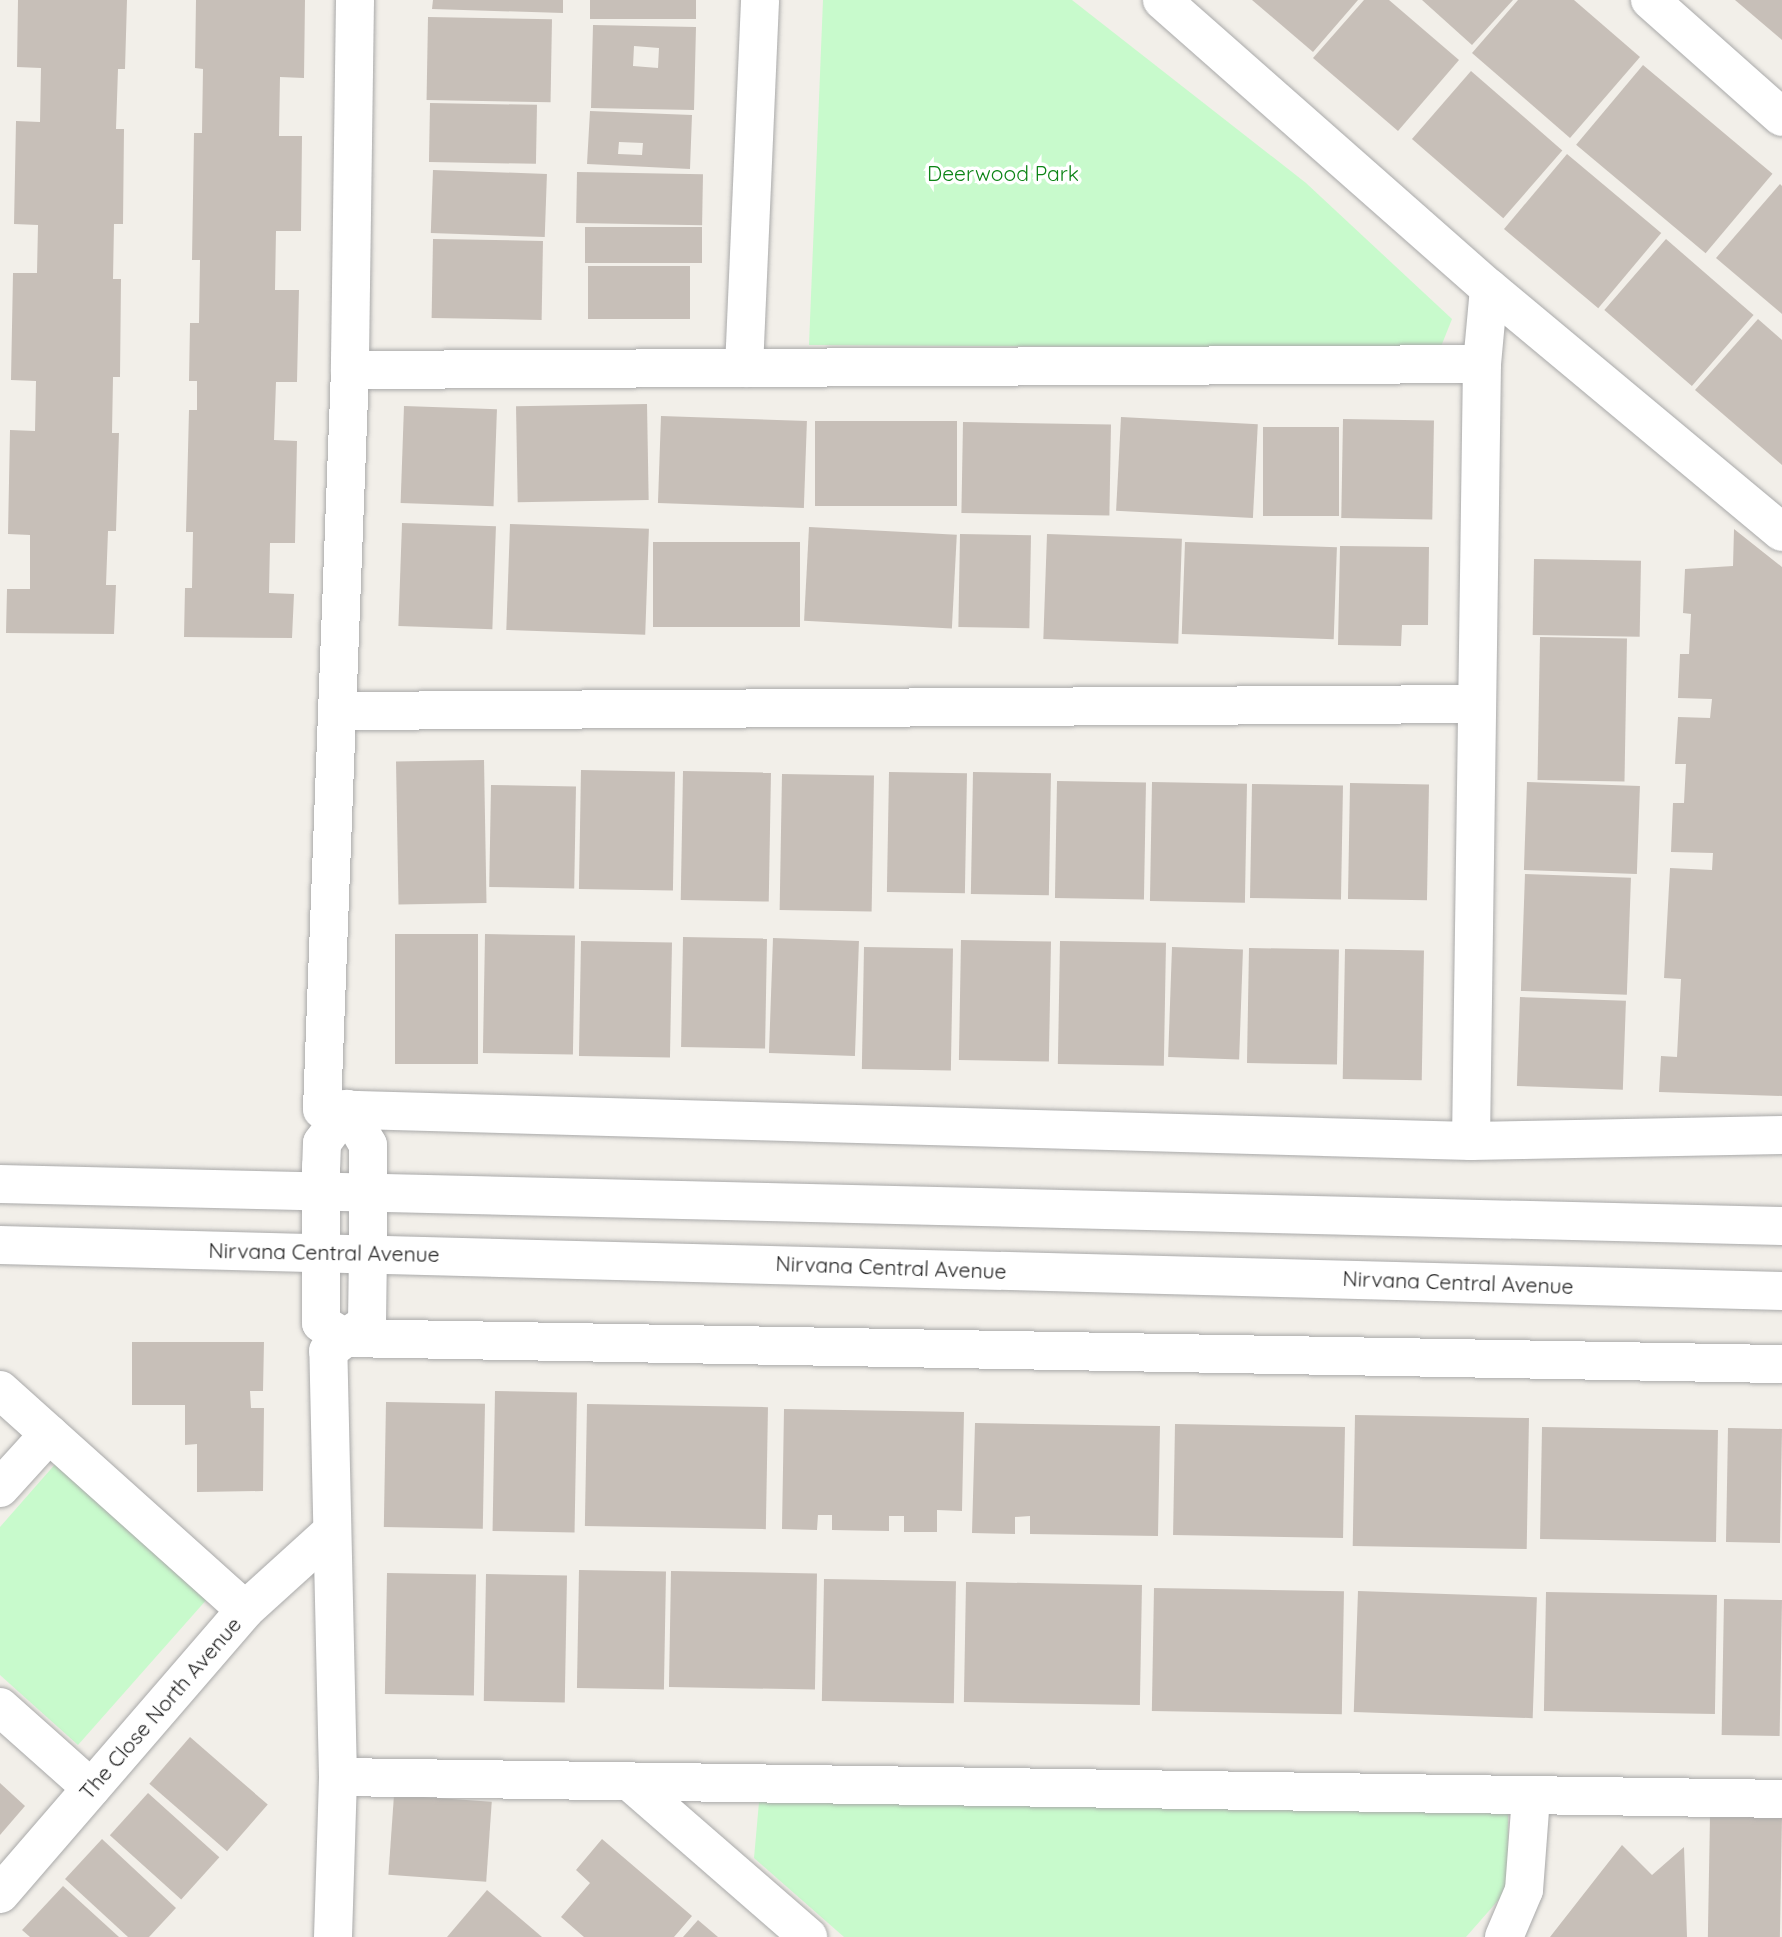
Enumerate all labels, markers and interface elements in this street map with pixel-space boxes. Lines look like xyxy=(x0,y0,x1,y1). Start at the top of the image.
park label: Deerwood Park xyxy=(927,160,1079,186)
street label: Nirvana Central Avenue xyxy=(208,1237,440,1267)
street label: Nirvana Central Avenue xyxy=(775,1250,1007,1284)
street label: Nirvana Central Avenue xyxy=(1342,1265,1574,1299)
street label: The Close North Avenue xyxy=(74,1612,246,1804)

